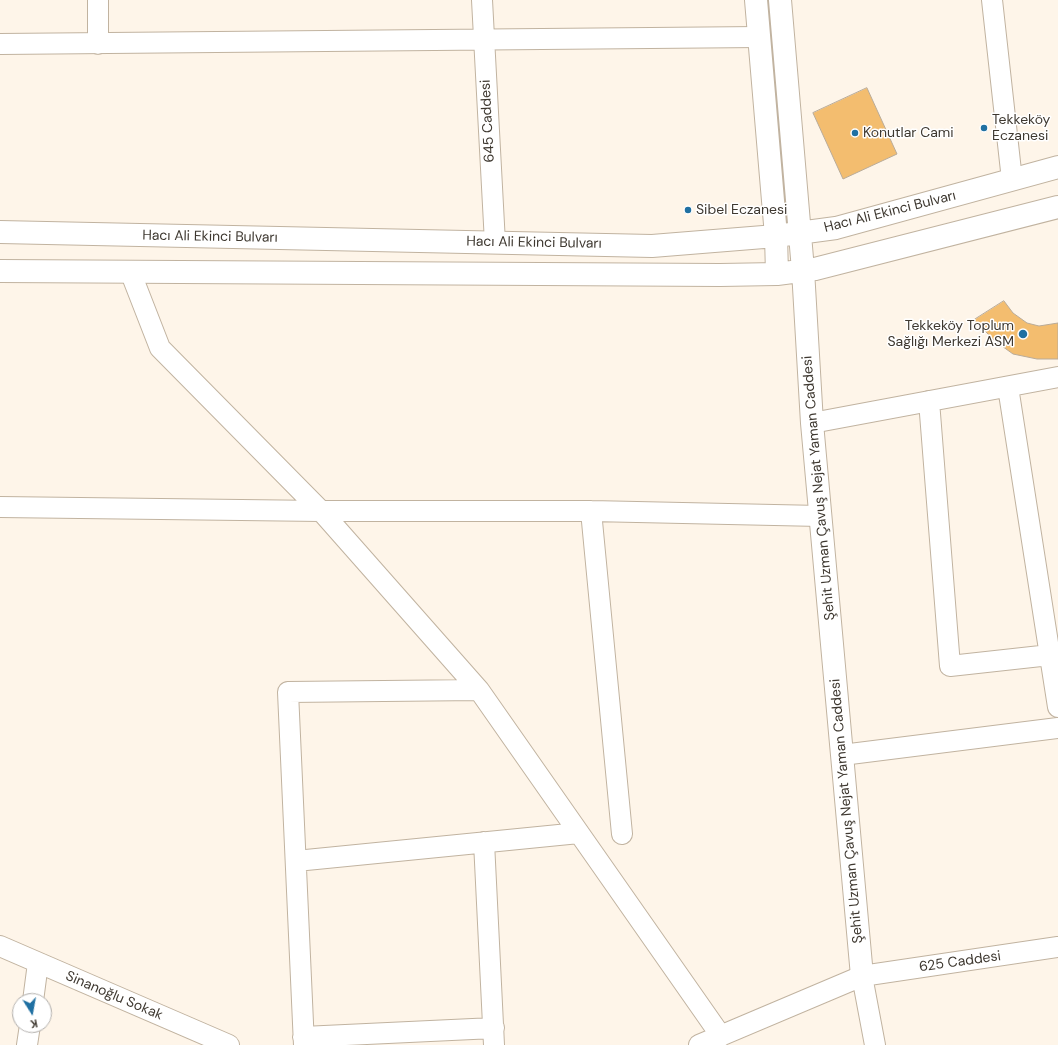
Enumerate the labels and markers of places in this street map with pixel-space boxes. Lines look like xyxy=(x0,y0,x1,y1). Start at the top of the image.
place label: Tekkeköy Eczanesi xyxy=(992,112,1050,144)
marker: Tekkeköy Eczanesi xyxy=(979,123,989,133)
place label: Konutlar Cami xyxy=(863,125,954,141)
marker: Konutlar Cami xyxy=(850,128,860,138)
place label: Sibel Eczanesi xyxy=(696,202,787,218)
marker: Sibel Eczanesi xyxy=(683,205,693,215)
place label: Tekkeköy Toplum Sağlığı Merkezi ASM xyxy=(887,318,1014,350)
marker: Tekkeköy Toplum Sağlığı Merkezi ASM xyxy=(1017,328,1029,340)

